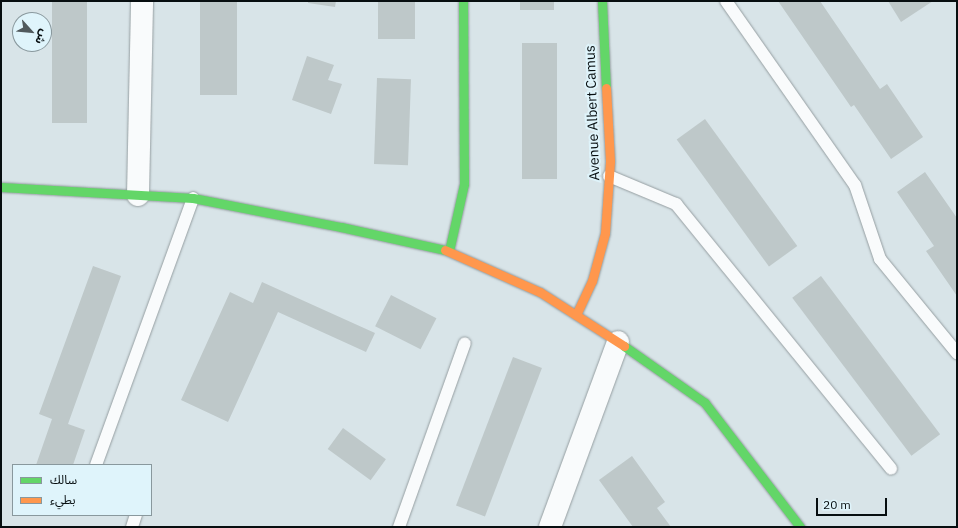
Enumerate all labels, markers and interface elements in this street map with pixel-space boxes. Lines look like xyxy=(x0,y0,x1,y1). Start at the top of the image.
north arrow xyxy=(12,12,52,52)
text: ش xyxy=(32,27,51,47)
street label: Avenue Albert Camus xyxy=(581,45,603,181)
legend xyxy=(12,464,152,516)
text: سالك xyxy=(50,472,77,487)
scale bar xyxy=(818,490,889,516)
text: بطيء xyxy=(50,492,76,507)
text: 20 m xyxy=(823,497,851,512)

